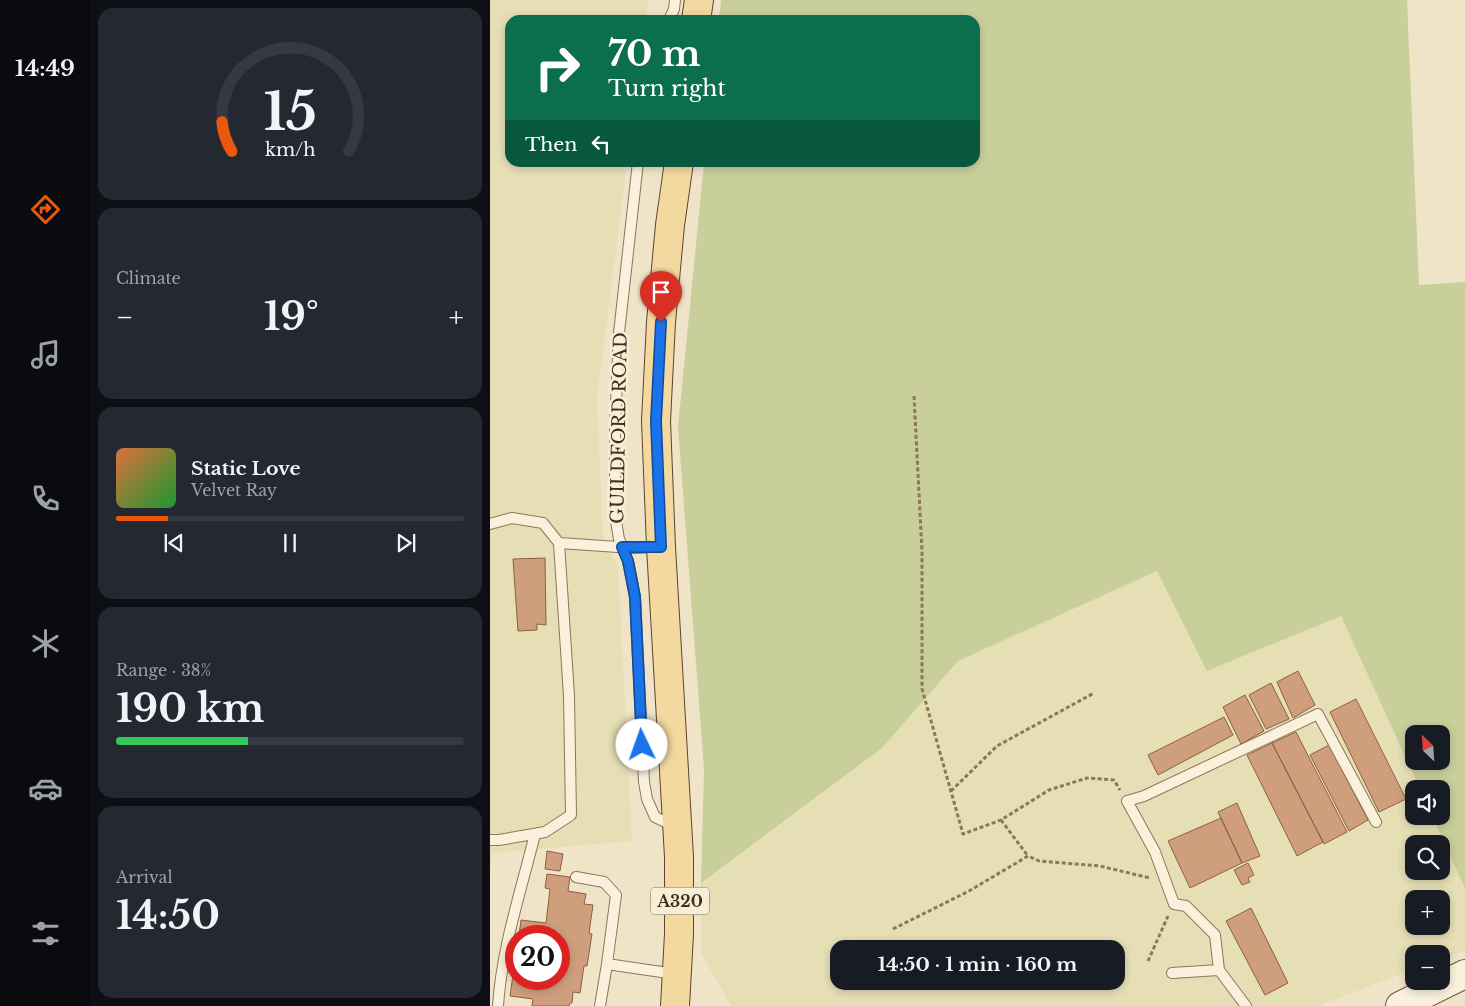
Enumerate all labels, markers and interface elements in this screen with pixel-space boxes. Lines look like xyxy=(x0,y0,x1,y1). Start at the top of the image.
text: 70 m xyxy=(608,32,701,75)
icon: right xyxy=(525,35,590,100)
text: 14:49 xyxy=(15,55,75,82)
text: Turn right xyxy=(608,75,726,102)
text: 15 xyxy=(263,80,317,144)
icon: left xyxy=(587,130,615,158)
text: Then xyxy=(525,133,577,156)
text: km/h xyxy=(265,139,315,161)
icon: directions xyxy=(28,192,63,227)
text: Climate xyxy=(116,268,181,288)
pin xyxy=(640,271,682,322)
icon: arrive xyxy=(647,278,675,306)
text: 19° xyxy=(264,293,319,340)
text: − xyxy=(116,300,134,335)
text: + xyxy=(449,300,464,335)
street label: GUILDFORD ROAD xyxy=(606,332,632,524)
icon: music xyxy=(28,337,63,372)
text: Static Love xyxy=(191,457,301,480)
text: Velvet Ray xyxy=(191,480,277,500)
icon: phone xyxy=(28,481,63,516)
icon: previous xyxy=(160,529,188,557)
icon: pause xyxy=(276,529,304,557)
icon: next xyxy=(392,529,420,557)
icon: climate xyxy=(28,626,63,661)
text: Range · 38% xyxy=(116,660,211,680)
text: 190 km xyxy=(116,685,264,732)
position arrow xyxy=(615,718,667,770)
north arrow xyxy=(1405,725,1450,770)
map controls xyxy=(1405,725,1450,990)
icon: car xyxy=(28,771,63,806)
button: sound xyxy=(1405,780,1450,825)
button: search xyxy=(1405,835,1450,880)
text: Arrival xyxy=(116,867,173,887)
road number: A320 xyxy=(651,888,709,914)
button: + xyxy=(1405,890,1450,935)
text: 14:50 xyxy=(116,892,220,939)
icon: filters xyxy=(28,916,63,951)
speed limit sign: 20 xyxy=(505,925,570,990)
button: − xyxy=(1405,945,1450,990)
text: 14:50 · 1 min · 160 m xyxy=(878,953,1077,976)

